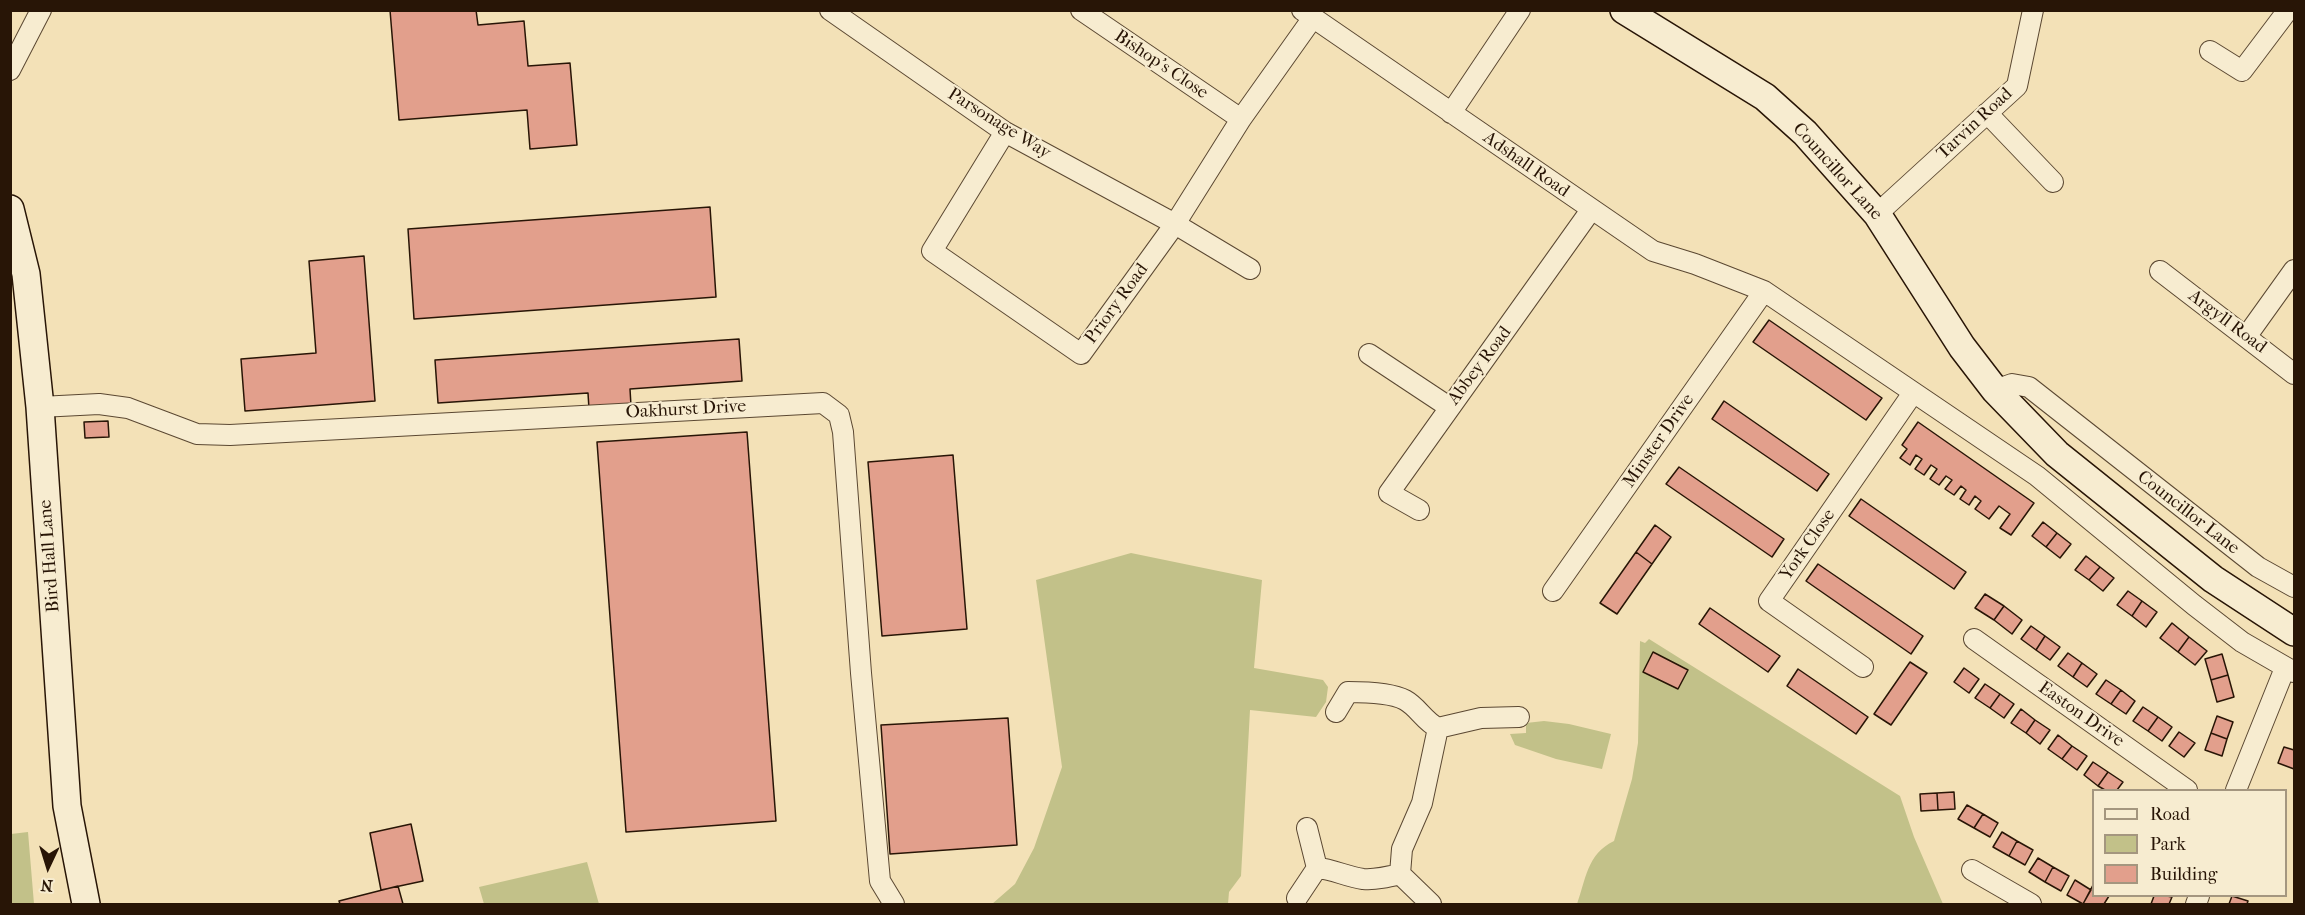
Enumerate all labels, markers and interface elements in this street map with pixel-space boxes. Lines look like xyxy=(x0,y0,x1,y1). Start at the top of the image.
street label: Bishop's Close xyxy=(1110,26,1212,104)
street label: Parsonage Way xyxy=(943,84,1055,164)
street label: Tarvin Road xyxy=(1933,84,2017,164)
street label: Councillor Lane xyxy=(1788,119,1886,225)
street label: Adshall Road xyxy=(1479,127,1573,203)
street label: Priory Road xyxy=(1081,260,1153,348)
street label: Argyll Road xyxy=(2184,286,2270,358)
street label: Abbey Road xyxy=(1444,323,1516,409)
street label: Minster Drive xyxy=(1619,390,1699,492)
street label: Oakhurst Drive xyxy=(625,396,747,424)
street label: Councillor Lane xyxy=(2133,466,2243,560)
street label: Bird Hall Lane xyxy=(35,499,65,613)
street label: York Close xyxy=(1776,505,1840,585)
street label: Easton Drive xyxy=(2034,678,2128,752)
legend xyxy=(2092,789,2287,897)
text: Road xyxy=(2150,804,2190,825)
text: Park xyxy=(2150,834,2186,855)
north arrow xyxy=(18,837,78,897)
text: Building xyxy=(2150,864,2217,885)
text: N xyxy=(40,876,53,895)

